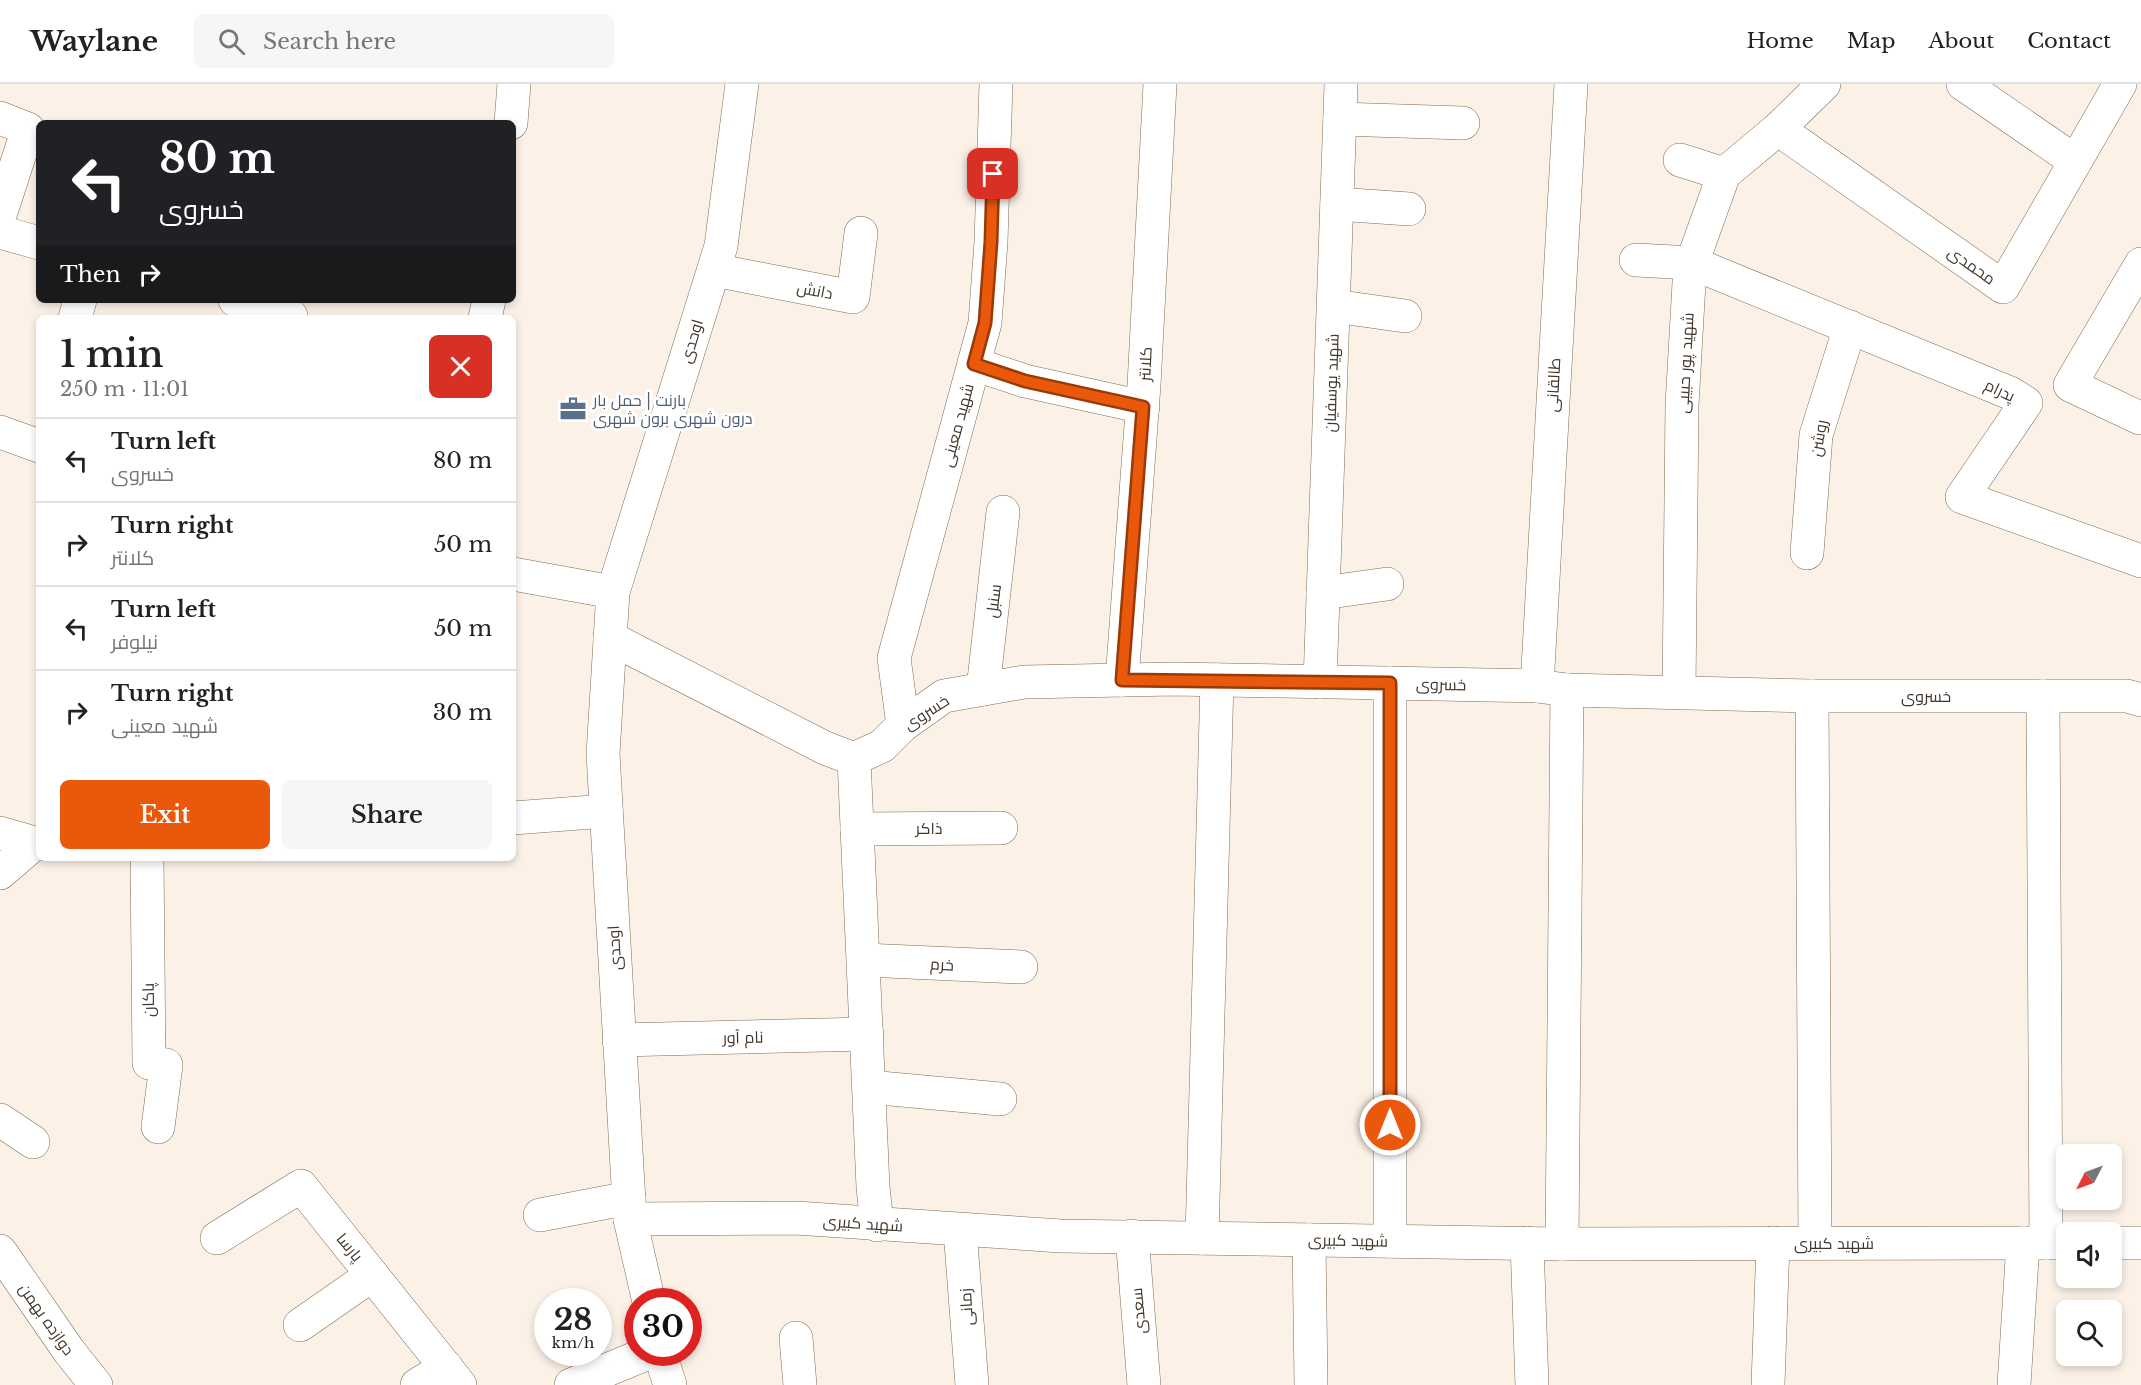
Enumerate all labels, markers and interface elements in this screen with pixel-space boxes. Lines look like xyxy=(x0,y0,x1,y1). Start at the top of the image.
search box xyxy=(194,14,614,68)
text: Waylane xyxy=(30,24,158,59)
icon: search xyxy=(215,25,248,58)
text: Search here xyxy=(263,28,396,55)
text: Home xyxy=(1747,28,1814,54)
text: Map xyxy=(1847,28,1895,54)
text: About xyxy=(1928,28,1994,54)
text: Contact xyxy=(2027,28,2111,54)
text: 80 m xyxy=(159,132,275,184)
icon: left xyxy=(60,144,138,222)
pin xyxy=(967,148,1018,199)
icon: arrive xyxy=(976,157,1009,190)
text: خسروی xyxy=(159,193,244,226)
street label: محمدی xyxy=(1944,241,2000,289)
icon: right xyxy=(133,258,166,291)
text: Then xyxy=(60,261,121,288)
street label: دانش xyxy=(795,277,835,304)
street label: شهید پور حبیبی xyxy=(1672,312,1700,414)
street label: اوحدی xyxy=(675,317,708,366)
text: 1 min xyxy=(60,332,164,377)
street label: شهید یوسفیان xyxy=(1319,333,1344,433)
button: close xyxy=(429,335,492,398)
street label: کلانتر xyxy=(1134,346,1156,383)
street label: طالقانی xyxy=(1542,357,1565,413)
street label: پدرام xyxy=(1981,374,2019,408)
text: 250 m · 11:01 xyxy=(60,377,189,401)
street label: شهید معینی xyxy=(936,381,979,469)
place label: بارنت | حمل بار درون شهری برون شهری xyxy=(592,390,752,429)
office icon: بارنت | حمل بار درون شهری برون شهری xyxy=(558,394,588,424)
street label: روشن xyxy=(1805,418,1832,458)
text: Turn left xyxy=(111,428,216,455)
icon: left xyxy=(60,444,93,477)
text: 80 m xyxy=(433,447,492,474)
text: خسروی xyxy=(111,462,174,486)
text: Turn right xyxy=(111,512,233,539)
icon: right xyxy=(60,528,93,561)
text: 50 m xyxy=(434,531,492,558)
text: کلانتر xyxy=(111,546,154,570)
street label: سنبل xyxy=(981,583,1006,619)
text: Turn left xyxy=(111,596,216,623)
icon: left xyxy=(60,612,93,645)
text: 50 m xyxy=(434,615,492,642)
text: نیلوفر xyxy=(111,630,158,654)
street label: خسروی xyxy=(1416,674,1466,695)
text: Turn right xyxy=(111,680,233,707)
street label: خسروی xyxy=(1901,686,1951,707)
street label: خسروی xyxy=(899,690,953,735)
icon: right xyxy=(60,696,93,729)
text: 30 m xyxy=(433,699,492,726)
text: شهید معینی xyxy=(111,714,218,738)
button: Exit xyxy=(60,780,270,849)
button: Share xyxy=(282,780,492,849)
street label: ذاکر xyxy=(915,818,942,838)
street label: اوحدی xyxy=(603,925,626,971)
street label: خرم xyxy=(930,953,954,977)
street label: پاکان xyxy=(138,982,160,1017)
street label: نام آور xyxy=(721,1027,764,1049)
position arrow xyxy=(1358,1093,1422,1157)
north arrow xyxy=(2056,1144,2122,1210)
map controls xyxy=(2056,1144,2122,1366)
street label: شهید کبیری xyxy=(822,1210,904,1237)
button: sound xyxy=(2056,1222,2122,1288)
street label: پارسا xyxy=(331,1229,368,1267)
street label: شهید کبیری xyxy=(1308,1229,1388,1252)
street label: شهید کبیری xyxy=(1794,1233,1874,1254)
street label: دوازده بهمن xyxy=(14,1279,79,1359)
street label: زمانی xyxy=(955,1287,978,1326)
street label: سعدی xyxy=(1126,1287,1151,1335)
speed limit sign: 30 xyxy=(624,1288,702,1366)
button: search xyxy=(2056,1300,2122,1366)
text: 28 xyxy=(554,1301,592,1338)
text: km/h xyxy=(552,1333,594,1352)

